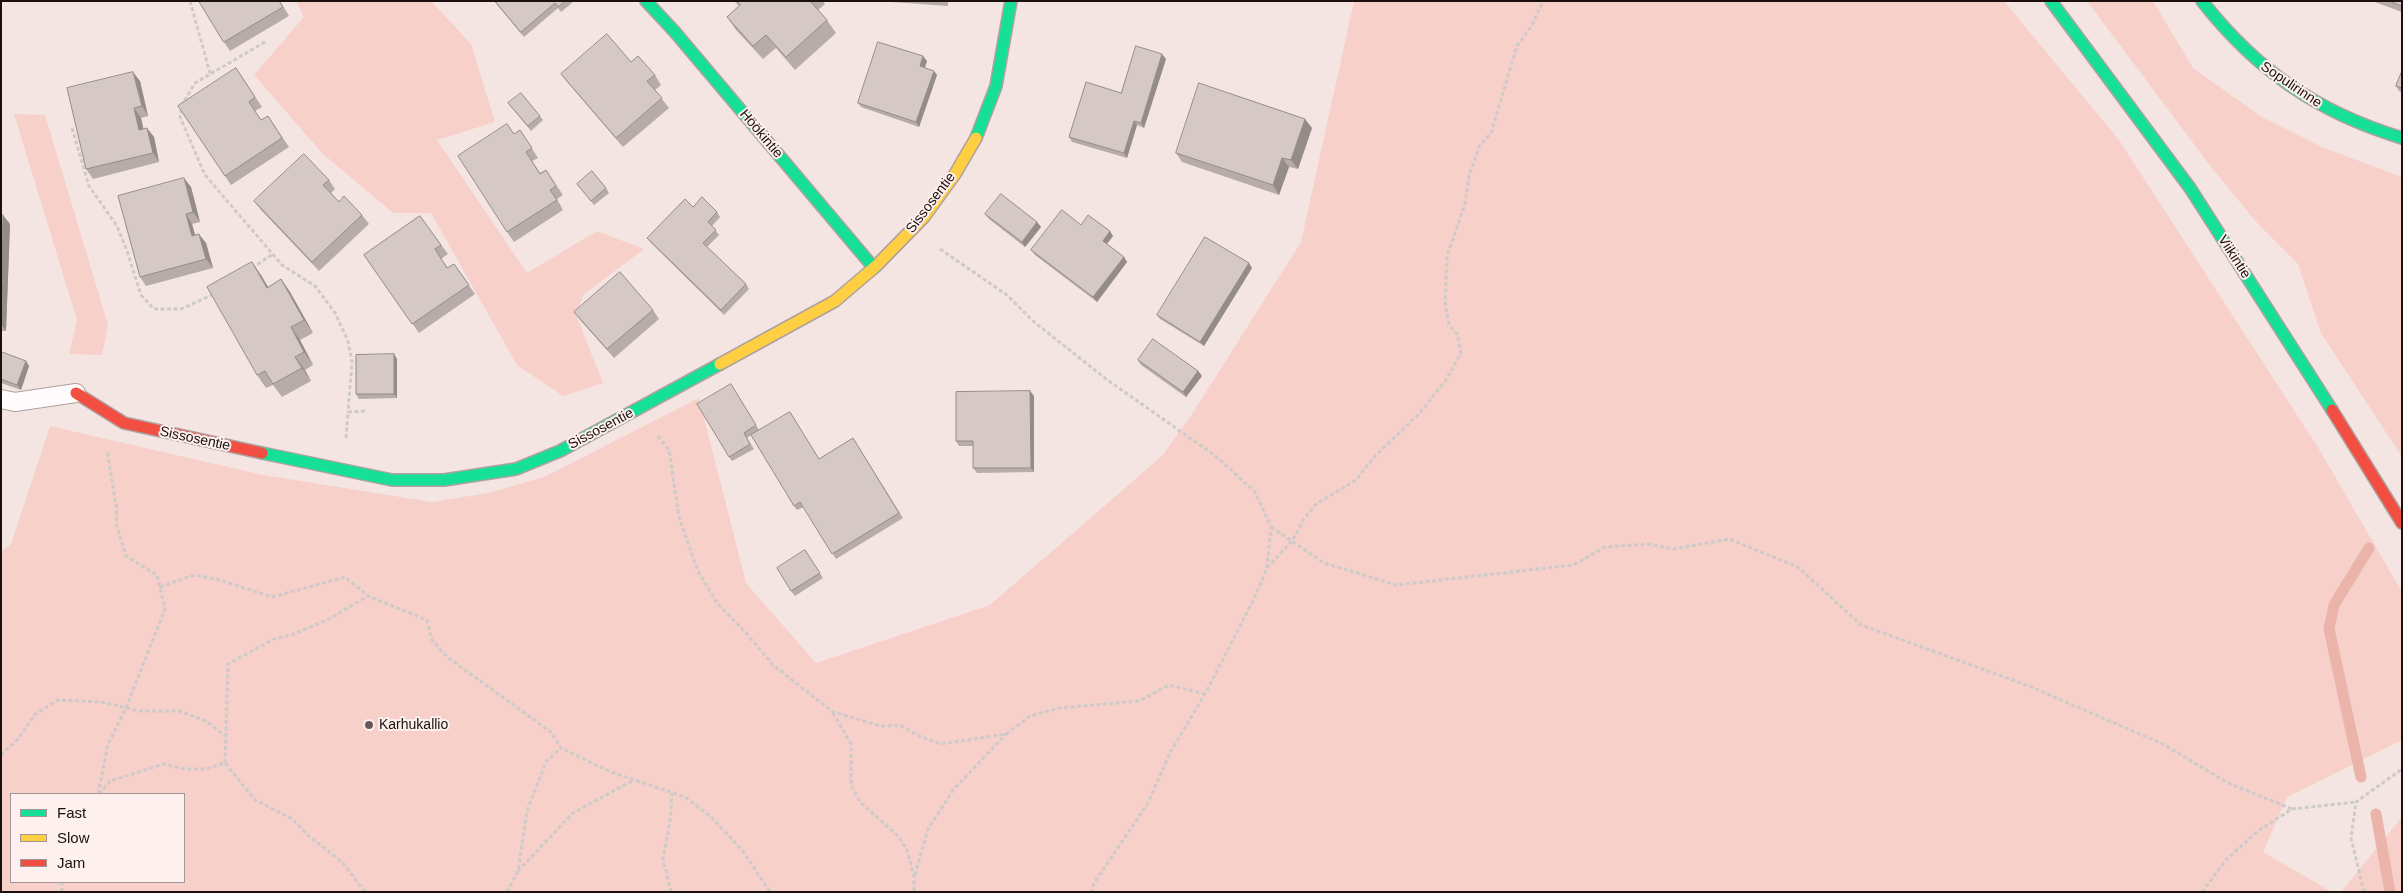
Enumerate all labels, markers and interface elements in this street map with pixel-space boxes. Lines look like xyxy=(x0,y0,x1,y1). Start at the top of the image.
street label: Sopulirinne xyxy=(2257,58,2325,112)
street label: Höökintie xyxy=(736,106,786,162)
street label: Sissosentie xyxy=(903,169,959,237)
street label: Viikintie xyxy=(2214,232,2254,282)
street label: Sissosentie xyxy=(565,405,637,453)
street label: Sissosentie xyxy=(158,423,232,455)
place label: Karhukallio xyxy=(379,717,448,733)
marker: Karhukallio xyxy=(363,719,375,731)
legend xyxy=(10,793,185,883)
text: Fast xyxy=(57,804,86,821)
text: Slow xyxy=(57,829,90,846)
text: Jam xyxy=(57,854,85,871)

